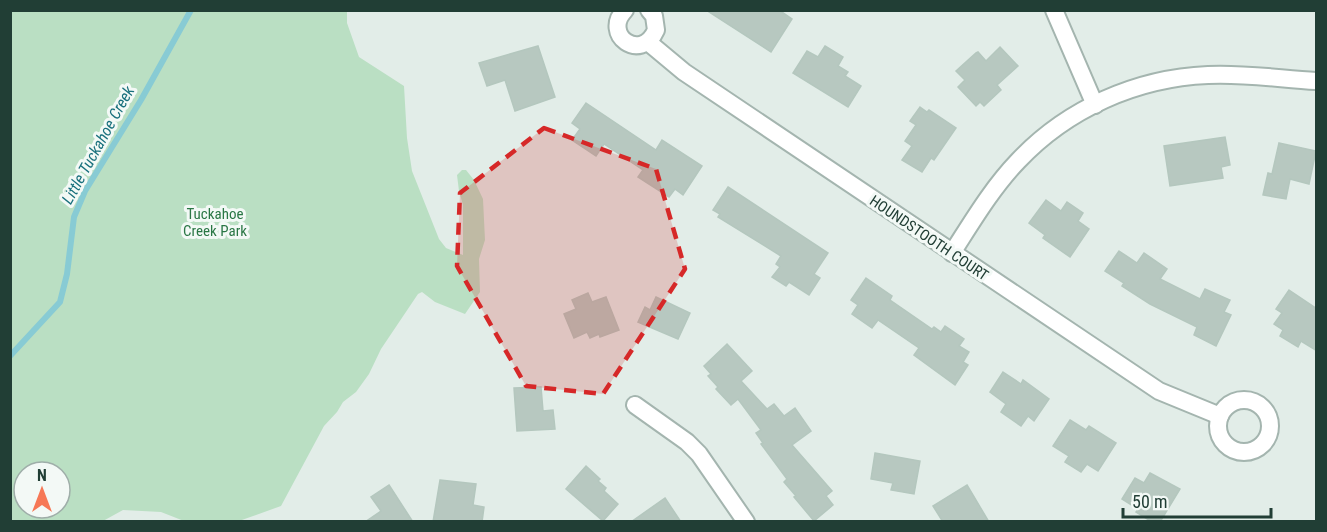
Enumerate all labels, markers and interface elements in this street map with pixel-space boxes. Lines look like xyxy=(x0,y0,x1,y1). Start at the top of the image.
water label: Little Tuckahoe Creek xyxy=(58,82,139,207)
street label: HOUNDSTOOTH COURT xyxy=(866,192,992,285)
park label: Tuckahoe Creek Park xyxy=(183,205,247,240)
north arrow xyxy=(12,460,72,520)
text: N xyxy=(37,466,47,485)
scale bar xyxy=(1123,481,1272,519)
text: 50 m xyxy=(1132,491,1167,512)

